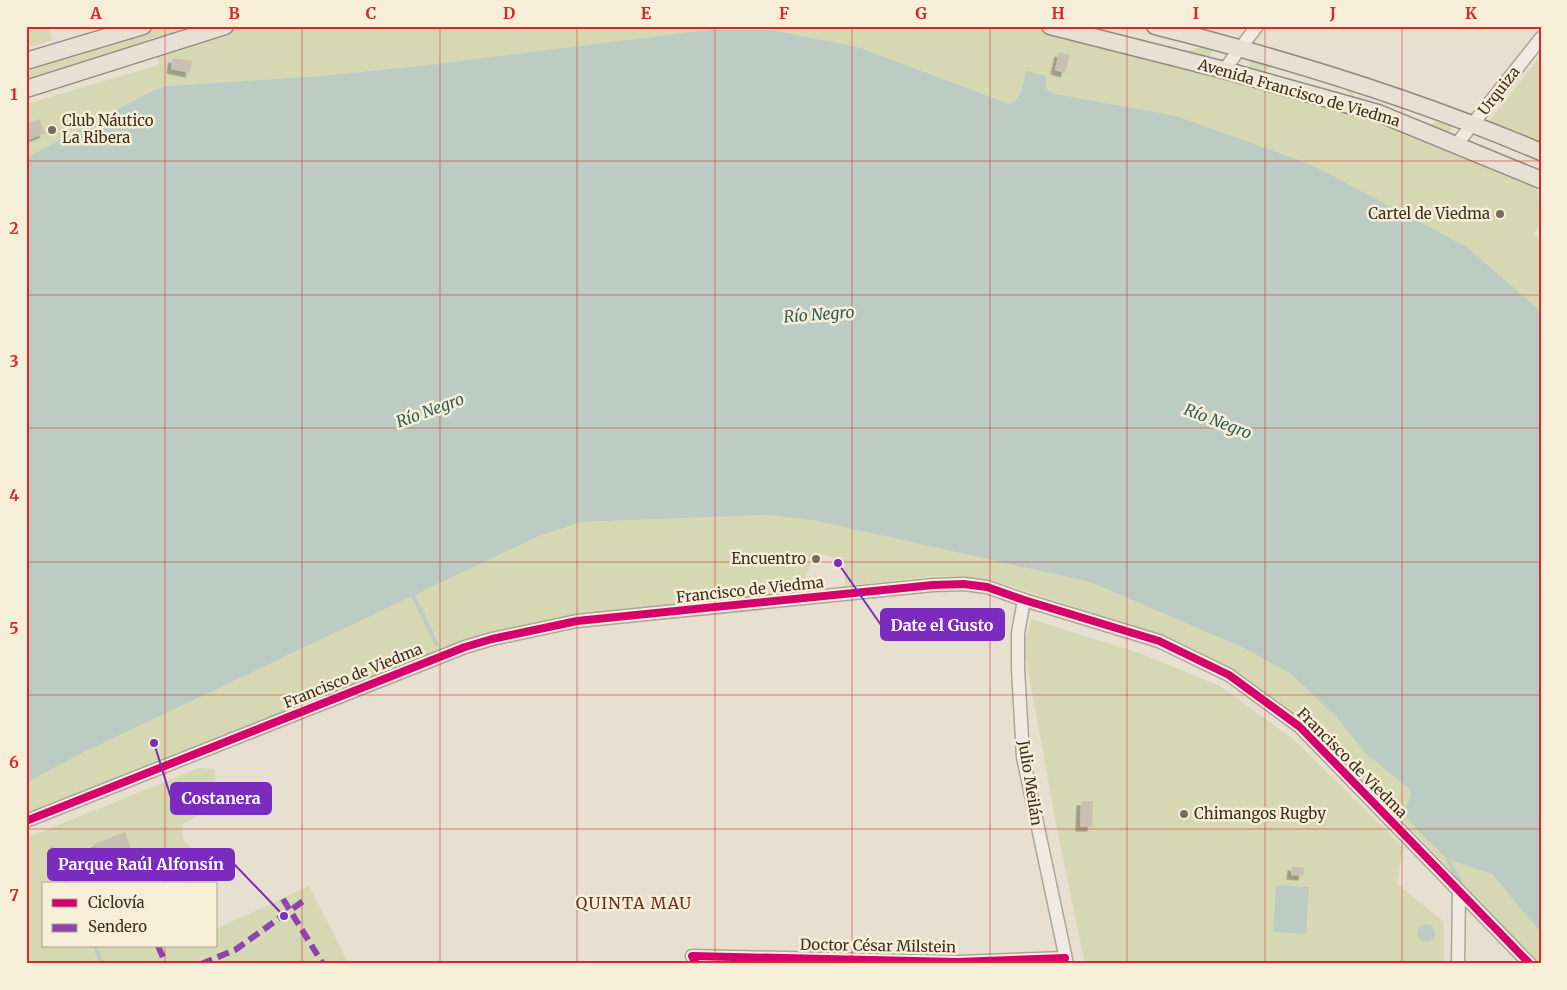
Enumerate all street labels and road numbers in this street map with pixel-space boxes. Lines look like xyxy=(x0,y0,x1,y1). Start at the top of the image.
street label: Avenida Francisco de Viedma xyxy=(1195,54,1402,131)
street label: Urquiza xyxy=(1474,63,1524,119)
street label: Francisco de Viedma xyxy=(675,572,825,607)
street label: Francisco de Viedma xyxy=(281,639,425,712)
street label: Francisco de Viedma xyxy=(1293,704,1411,822)
street label: Julio Meilán xyxy=(1014,738,1047,827)
street label: Doctor César Milstein xyxy=(800,935,956,956)

